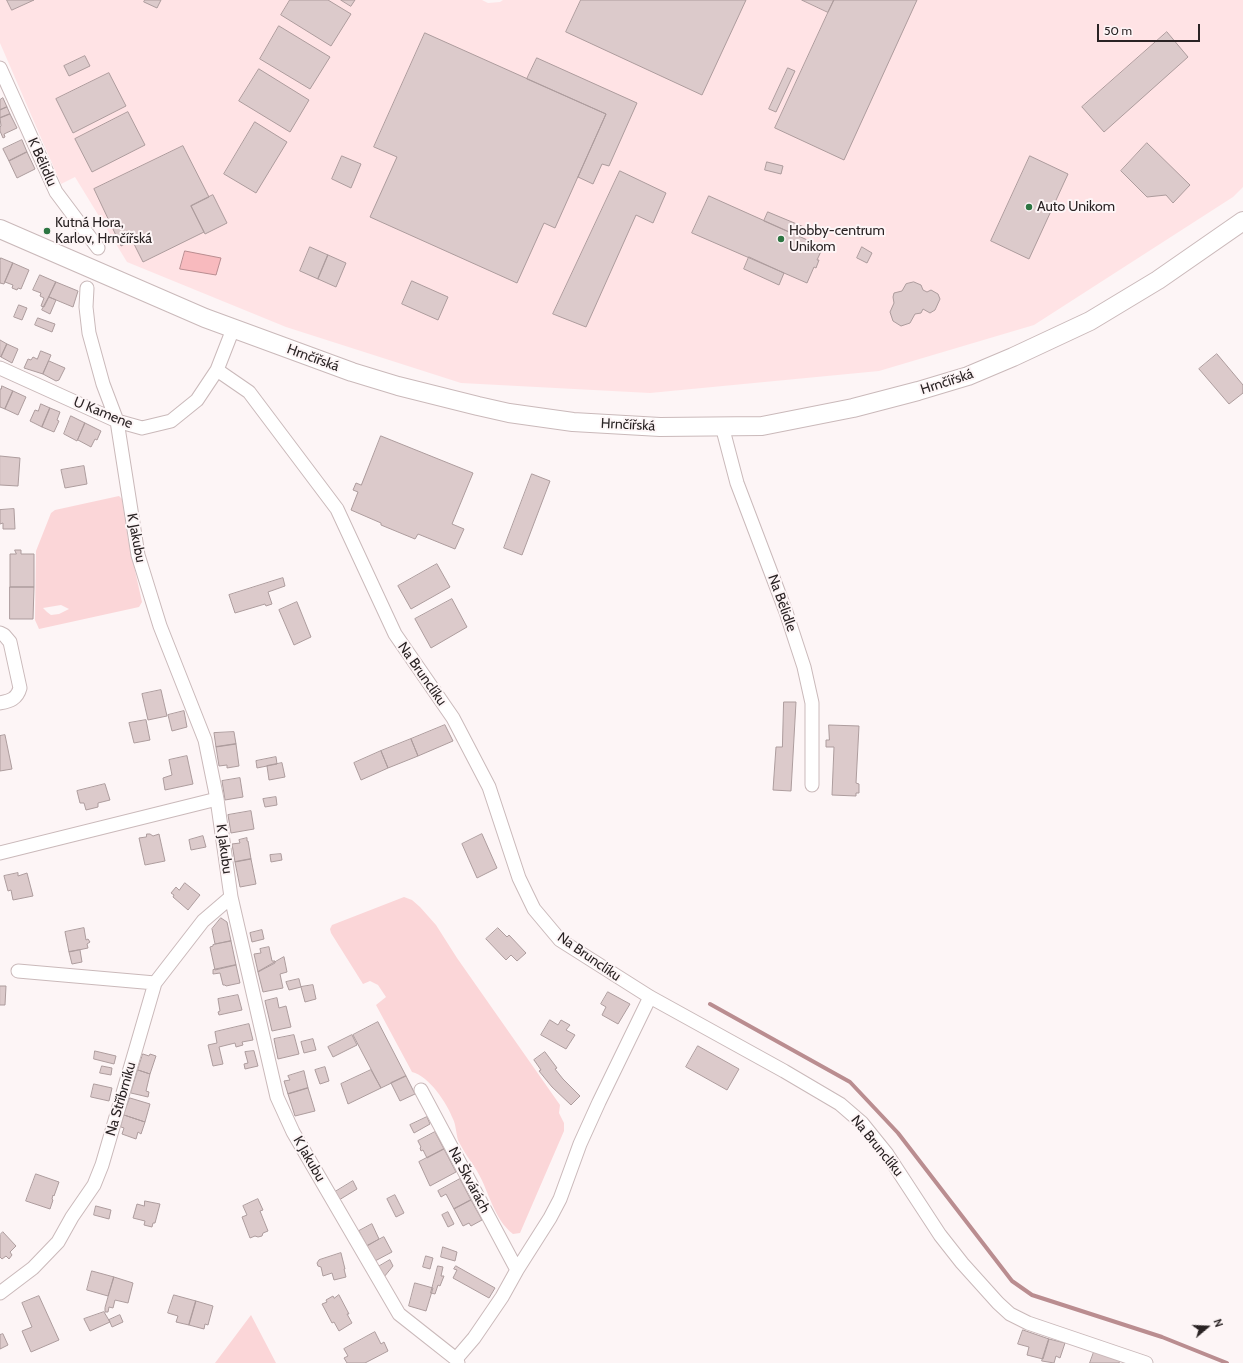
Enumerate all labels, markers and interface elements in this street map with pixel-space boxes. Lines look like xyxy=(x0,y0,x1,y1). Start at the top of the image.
scale bar xyxy=(1099,16,1202,42)
text: 50 m xyxy=(1104,23,1132,38)
street label: K Bělidlu xyxy=(24,135,60,189)
place label: Auto Unikom xyxy=(1037,199,1115,215)
marker: Auto Unikom xyxy=(1024,202,1034,212)
place label: Kutná Hora, Karlov, Hrnčířská xyxy=(55,215,152,248)
place label: Hobby-centrum Unikom xyxy=(789,223,885,256)
marker: Kutná Hora, Karlov, Hrnčířská xyxy=(42,226,52,236)
marker: Hobby-centrum Unikom xyxy=(776,234,786,244)
street label: Hrnčířská xyxy=(285,341,341,375)
street label: Hrnčířská xyxy=(919,366,975,398)
street label: U Kamene xyxy=(71,394,135,432)
street label: Hrnčířská xyxy=(600,415,656,435)
street label: K Jakubu xyxy=(123,512,149,564)
street label: Na Bělidle xyxy=(764,572,800,634)
street label: Na Brunclíku xyxy=(394,639,450,709)
street label: K Jakubu xyxy=(212,823,236,875)
street label: Na Brunclíku xyxy=(554,929,624,985)
street label: Na Stříbrníku xyxy=(102,1060,140,1138)
street label: Na Brunclíku xyxy=(847,1112,907,1180)
street label: K Jakubu xyxy=(289,1133,329,1185)
street label: Na Škvárách xyxy=(445,1144,493,1216)
north arrow xyxy=(1187,1307,1227,1347)
text: N xyxy=(1210,1317,1226,1329)

